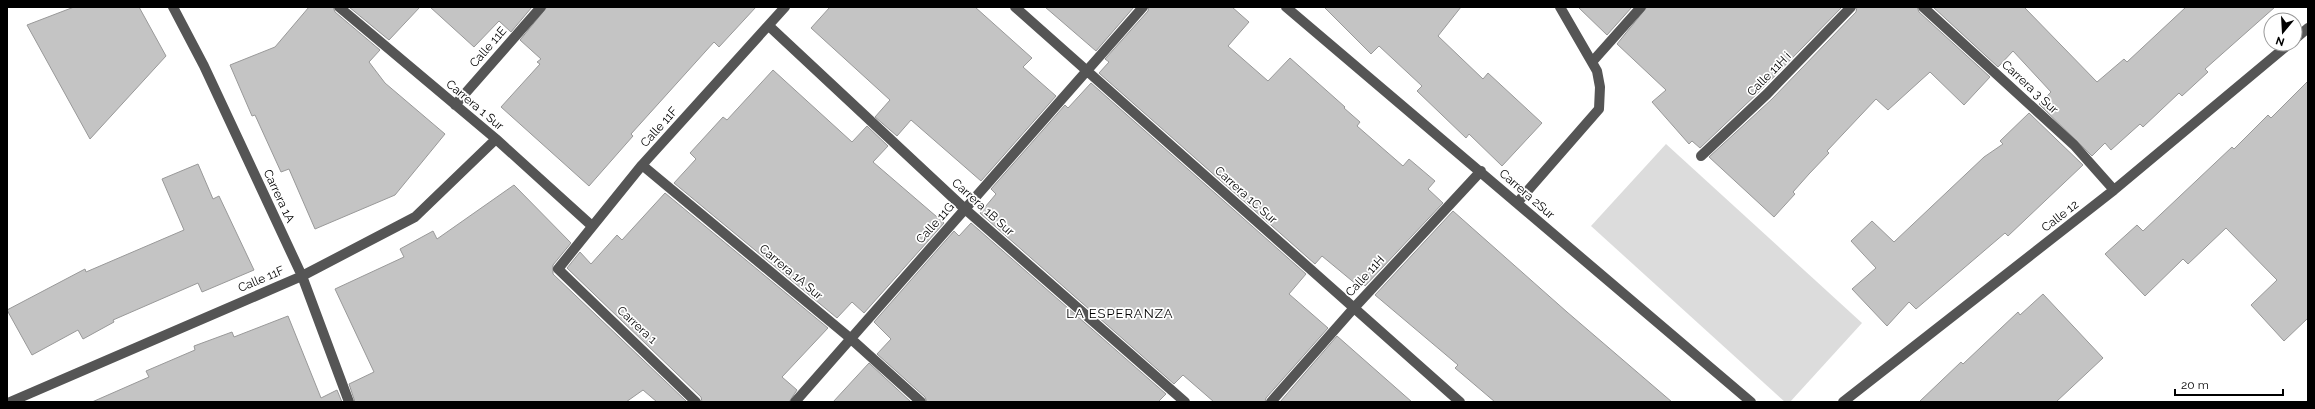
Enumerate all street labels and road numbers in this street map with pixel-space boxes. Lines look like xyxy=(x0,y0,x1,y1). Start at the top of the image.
street label: Calle 11E xyxy=(467,24,509,70)
street label: Calle 11H i xyxy=(1744,49,1794,99)
street label: Carrera 3 Sur xyxy=(1999,57,2062,117)
street label: Carrera 1 Sur xyxy=(443,77,507,134)
street label: Calle 11F xyxy=(637,104,681,150)
street label: Carrera 1C Sur xyxy=(1212,163,1281,227)
street label: Carrera 2Sur xyxy=(1496,166,1558,222)
street label: Carrera 1A xyxy=(261,167,297,225)
street label: Carrera 1B Sur xyxy=(949,175,1017,239)
street label: Calle 12 xyxy=(2039,197,2081,235)
street label: Calle 11G xyxy=(913,200,957,246)
street label: Carrera 1A Sur xyxy=(756,241,826,303)
street label: Calle 11H xyxy=(1343,253,1387,299)
street label: Calle 11F xyxy=(236,263,286,295)
street label: Carrera 1 xyxy=(614,303,660,347)

